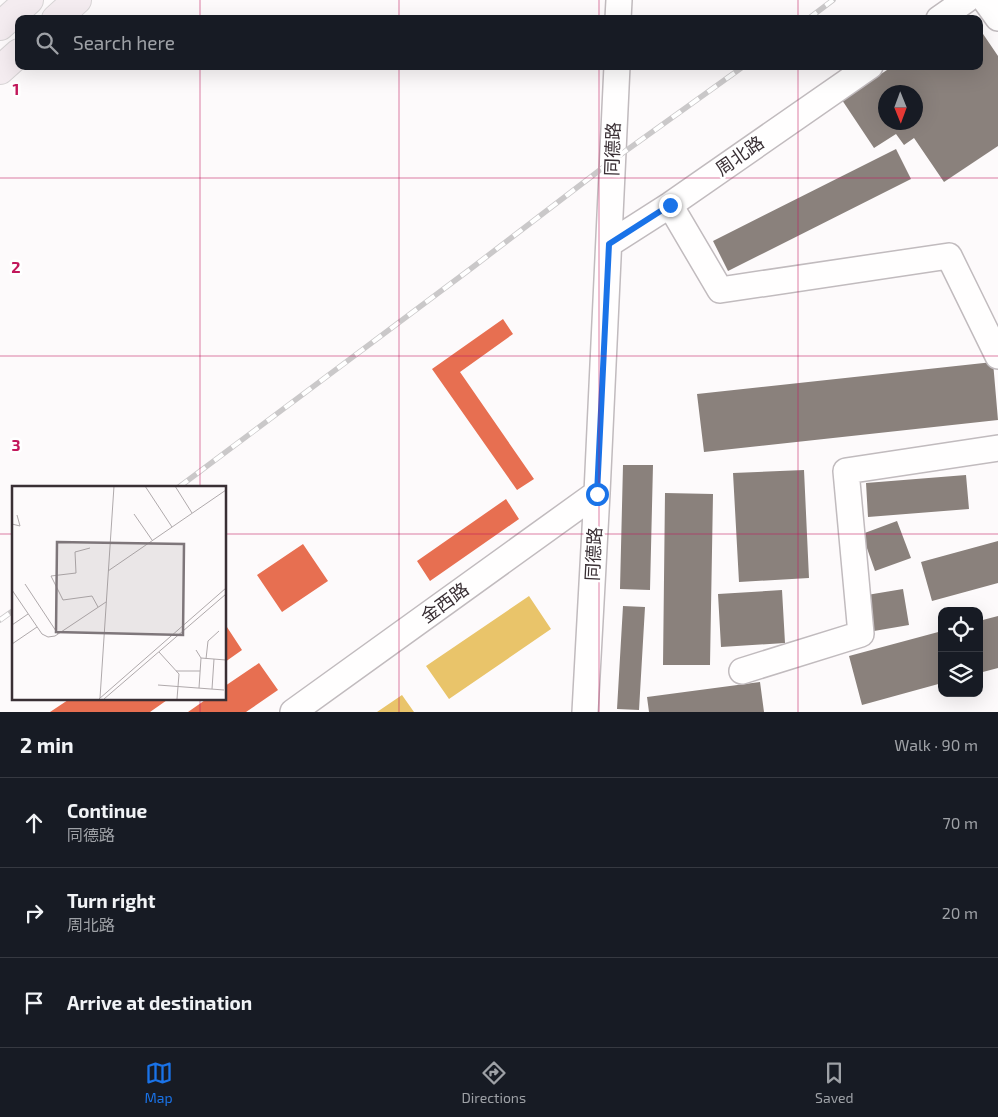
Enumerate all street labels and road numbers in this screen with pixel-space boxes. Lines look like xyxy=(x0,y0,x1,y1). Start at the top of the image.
street label: 同德路 xyxy=(600,122,624,176)
street label: 周北路 xyxy=(711,131,768,180)
street label: 同德路 xyxy=(581,526,605,581)
street label: 金西路 xyxy=(416,577,473,627)

